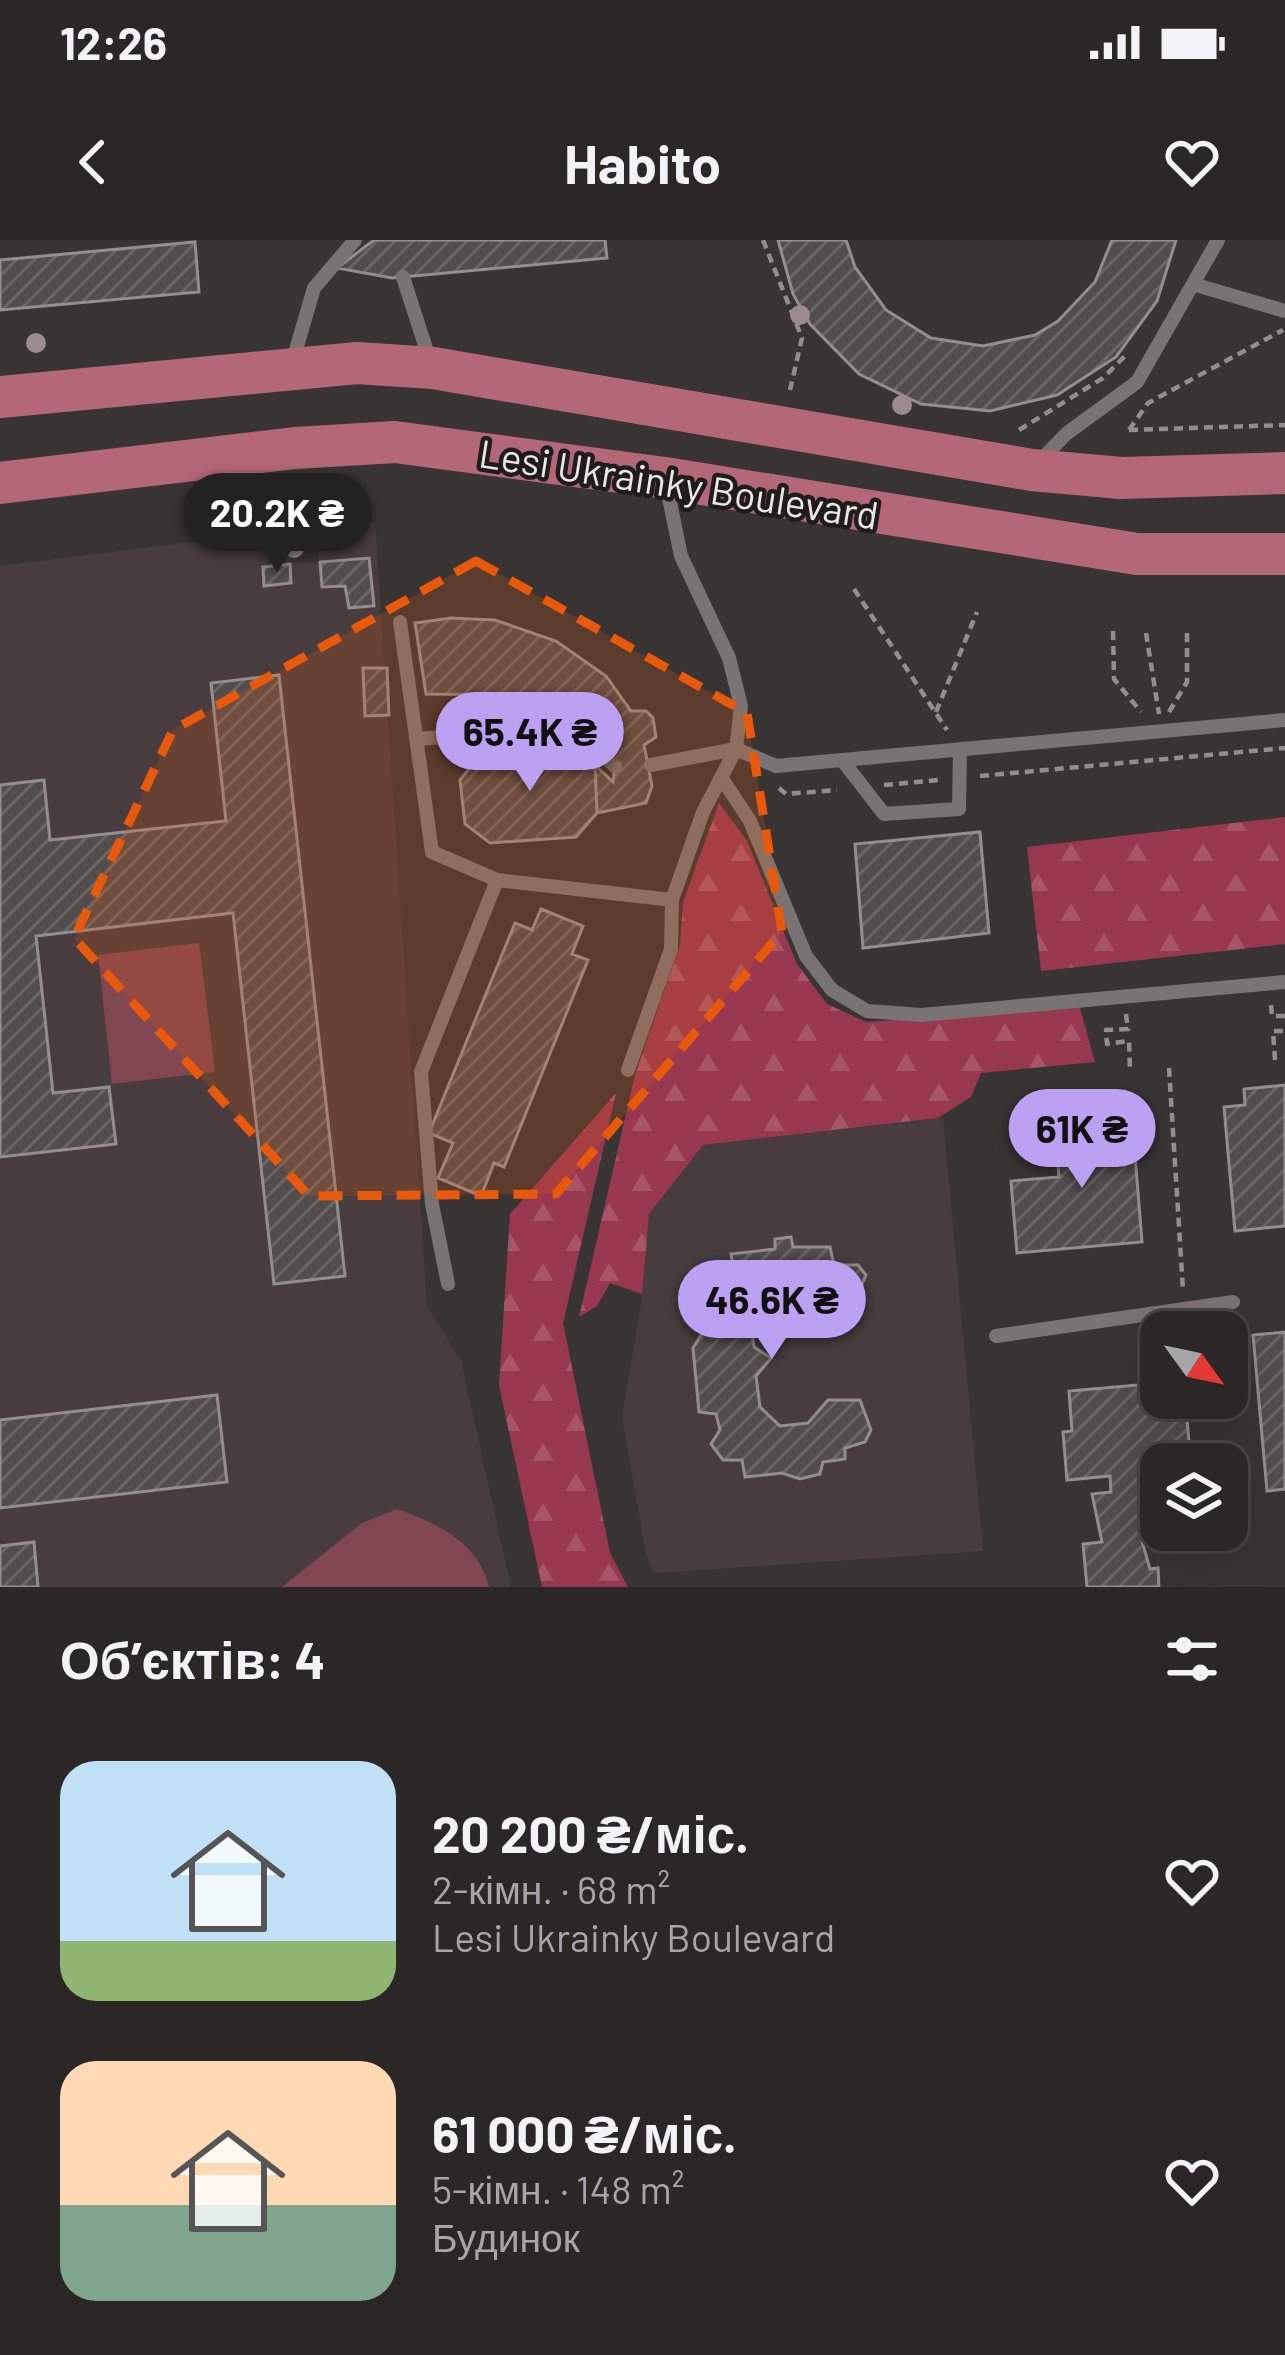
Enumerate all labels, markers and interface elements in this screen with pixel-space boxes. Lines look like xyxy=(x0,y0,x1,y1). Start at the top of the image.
text: 12:26 xyxy=(60,15,167,69)
icon: back xyxy=(60,129,126,195)
icon: heart xyxy=(1159,129,1225,195)
text: Habito xyxy=(564,130,721,195)
street label: Lesi Ukrainky Boulevard xyxy=(476,428,882,538)
pin: 20.2K ₴ xyxy=(166,473,388,575)
text: 20.2K ₴ xyxy=(210,488,344,535)
pin: 65.4K ₴ xyxy=(419,692,641,794)
text: 65.4K ₴ xyxy=(463,707,597,754)
pin: 61K ₴ xyxy=(998,1089,1166,1191)
text: 61K ₴ xyxy=(1036,1104,1128,1151)
pin: 46.6K ₴ xyxy=(661,1260,883,1362)
text: 46.6K ₴ xyxy=(705,1275,839,1322)
north arrow xyxy=(1140,1311,1248,1419)
map controls xyxy=(1140,1311,1248,1551)
button: layers xyxy=(1140,1443,1248,1551)
icon: filters xyxy=(1159,1626,1225,1692)
text: Об’єктів: 4 xyxy=(60,1628,325,1689)
text: 20 200 ₴/міс. xyxy=(432,1802,749,1863)
icon: home xyxy=(156,1809,300,1953)
icon: heart xyxy=(1159,1848,1225,1914)
text: 2-кімн. · 68 m² xyxy=(432,1865,670,1912)
text: Lesi Ukrainky Boulevard xyxy=(432,1913,835,1960)
text: 61 000 ₴/міс. xyxy=(432,2102,737,2163)
icon: home xyxy=(156,2109,300,2253)
icon: heart xyxy=(1159,2148,1225,2214)
text: 5-кімн. · 148 m² xyxy=(432,2165,684,2212)
text: Будинок xyxy=(432,2213,580,2260)

